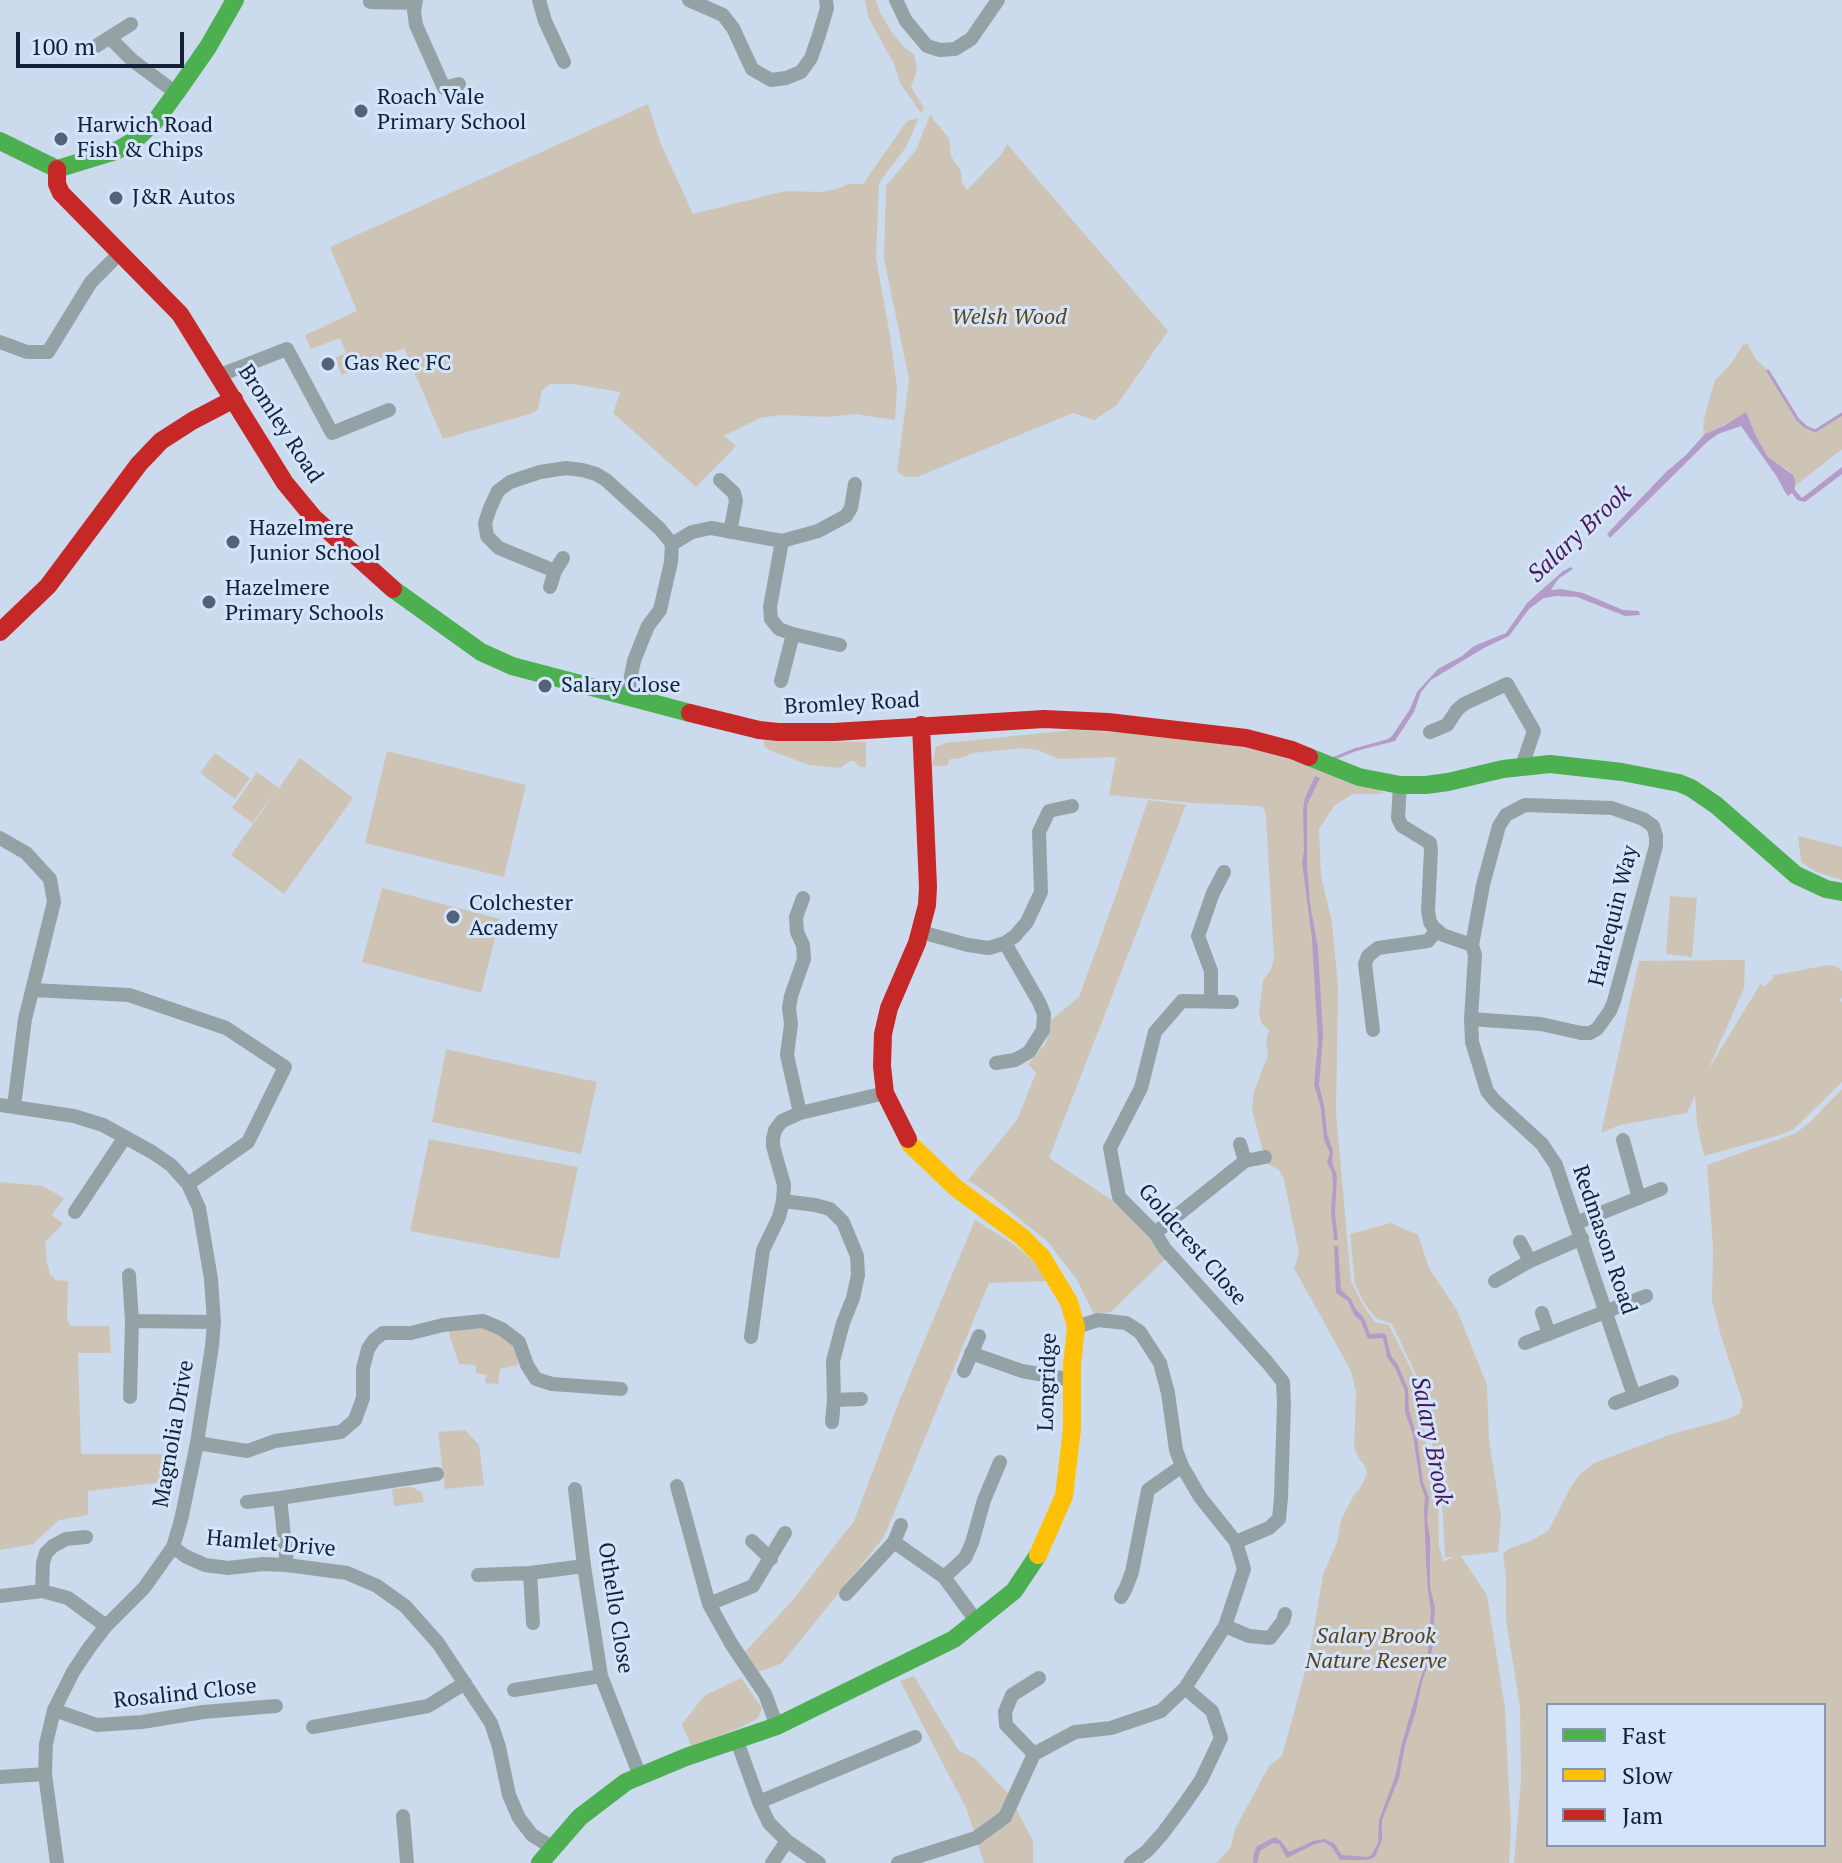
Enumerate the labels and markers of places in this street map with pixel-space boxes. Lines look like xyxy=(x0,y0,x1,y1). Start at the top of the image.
place label: Roach Vale Primary School xyxy=(377,85,526,136)
marker: Roach Vale Primary School xyxy=(352,102,370,120)
place label: Harwich Road Fish & Chips xyxy=(77,113,213,164)
marker: Harwich Road Fish & Chips xyxy=(52,130,70,148)
place label: J&R Autos xyxy=(132,185,235,211)
marker: J&R Autos xyxy=(107,189,125,207)
place label: Gas Rec FC xyxy=(344,351,452,377)
marker: Gas Rec FC xyxy=(319,355,337,373)
place label: Hazelmere Junior School xyxy=(249,516,381,568)
marker: Hazelmere Junior School xyxy=(224,533,242,551)
place label: Hazelmere Primary Schools xyxy=(225,576,384,628)
marker: Hazelmere Primary Schools xyxy=(200,593,218,611)
place label: Salary Close xyxy=(561,673,680,699)
marker: Salary Close xyxy=(536,677,554,695)
place label: Colchester Academy xyxy=(469,891,573,942)
marker: Colchester Academy xyxy=(444,908,462,926)

